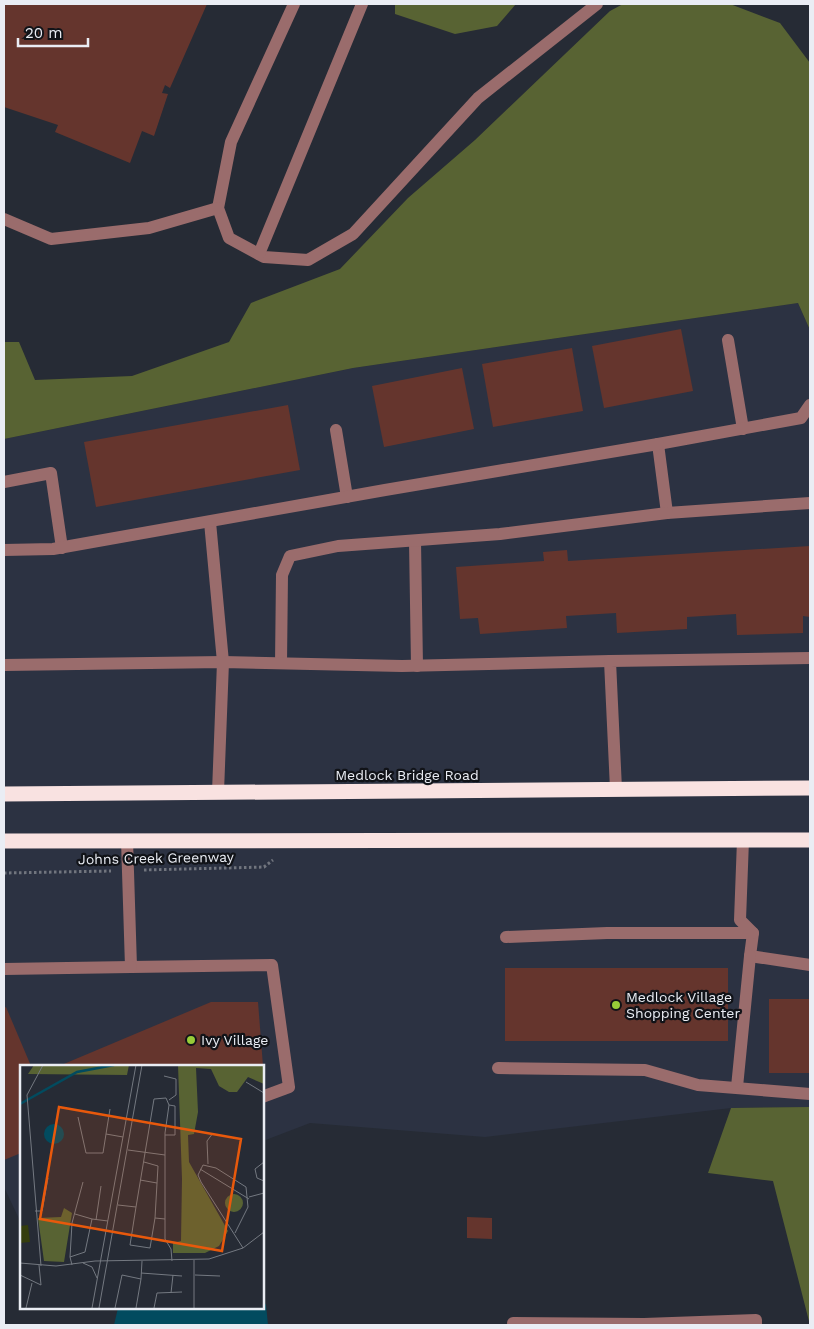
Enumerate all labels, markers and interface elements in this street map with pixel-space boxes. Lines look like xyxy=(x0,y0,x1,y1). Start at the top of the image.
scale bar xyxy=(18,15,88,47)
text: 20 m xyxy=(25,24,63,42)
street label: Medlock Bridge Road xyxy=(335,767,479,783)
street label: Johns Creek Greenway xyxy=(78,849,235,867)
place label: Medlock Village Shopping Center xyxy=(626,989,740,1021)
marker: Medlock Village Shopping Center xyxy=(610,999,622,1011)
place label: Ivy Village xyxy=(201,1032,268,1048)
marker: Ivy Village xyxy=(185,1034,197,1046)
inset map xyxy=(20,1065,264,1309)

